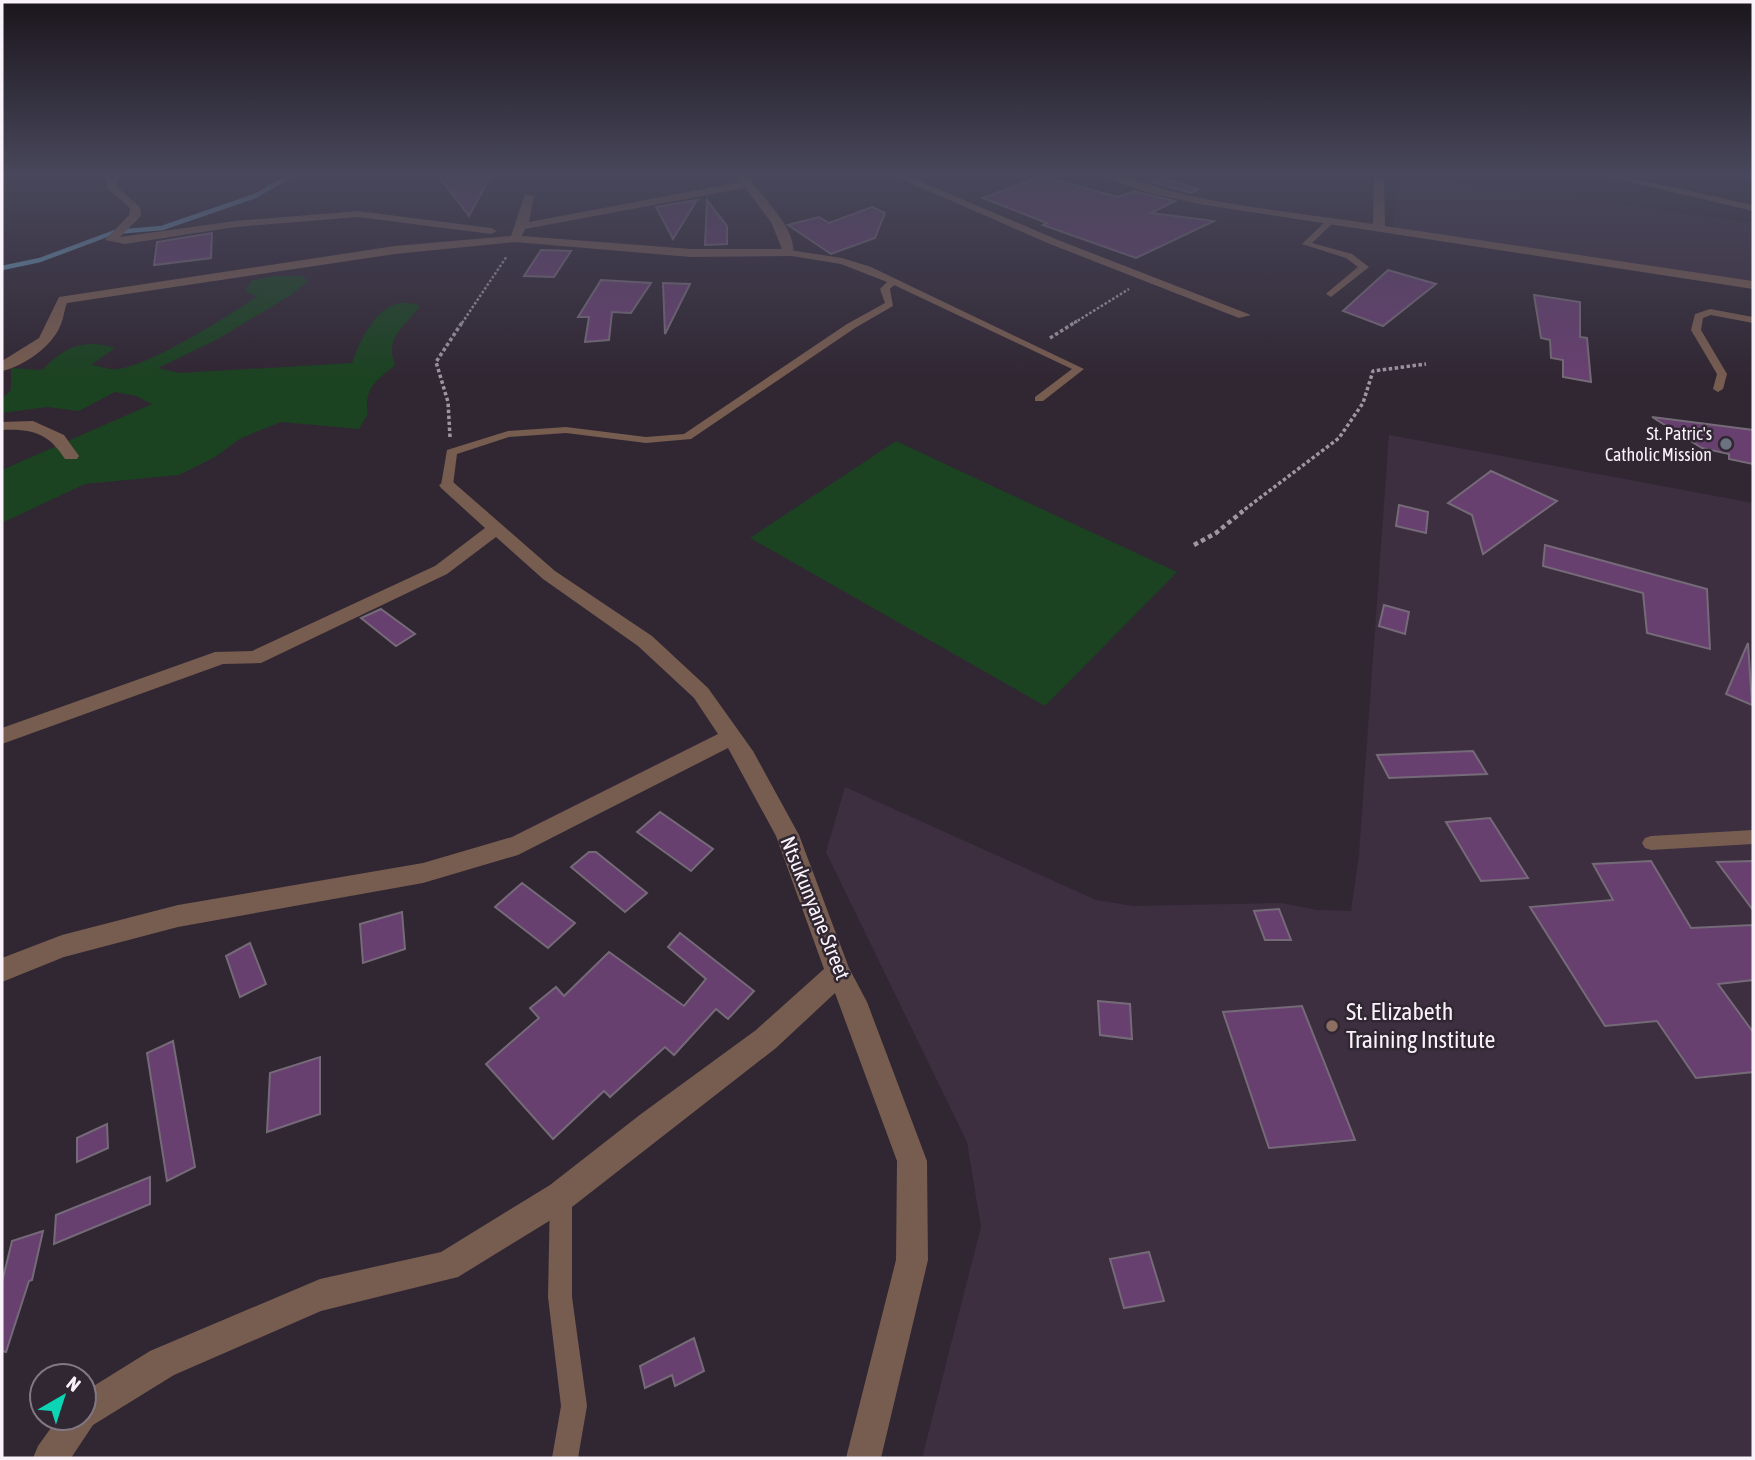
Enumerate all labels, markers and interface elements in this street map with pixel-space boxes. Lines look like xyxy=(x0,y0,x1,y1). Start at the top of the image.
place label: St. Patric's Catholic Mission xyxy=(1605,423,1712,465)
marker: St. Patric's Catholic Mission xyxy=(1718,436,1734,452)
street label: Ntsukunyane Street xyxy=(776,832,856,983)
place label: St. Elizabeth Training Institute xyxy=(1346,998,1496,1053)
marker: St. Elizabeth Training Institute xyxy=(1324,1018,1340,1034)
north arrow xyxy=(28,1362,98,1432)
text: N xyxy=(62,1372,85,1396)

